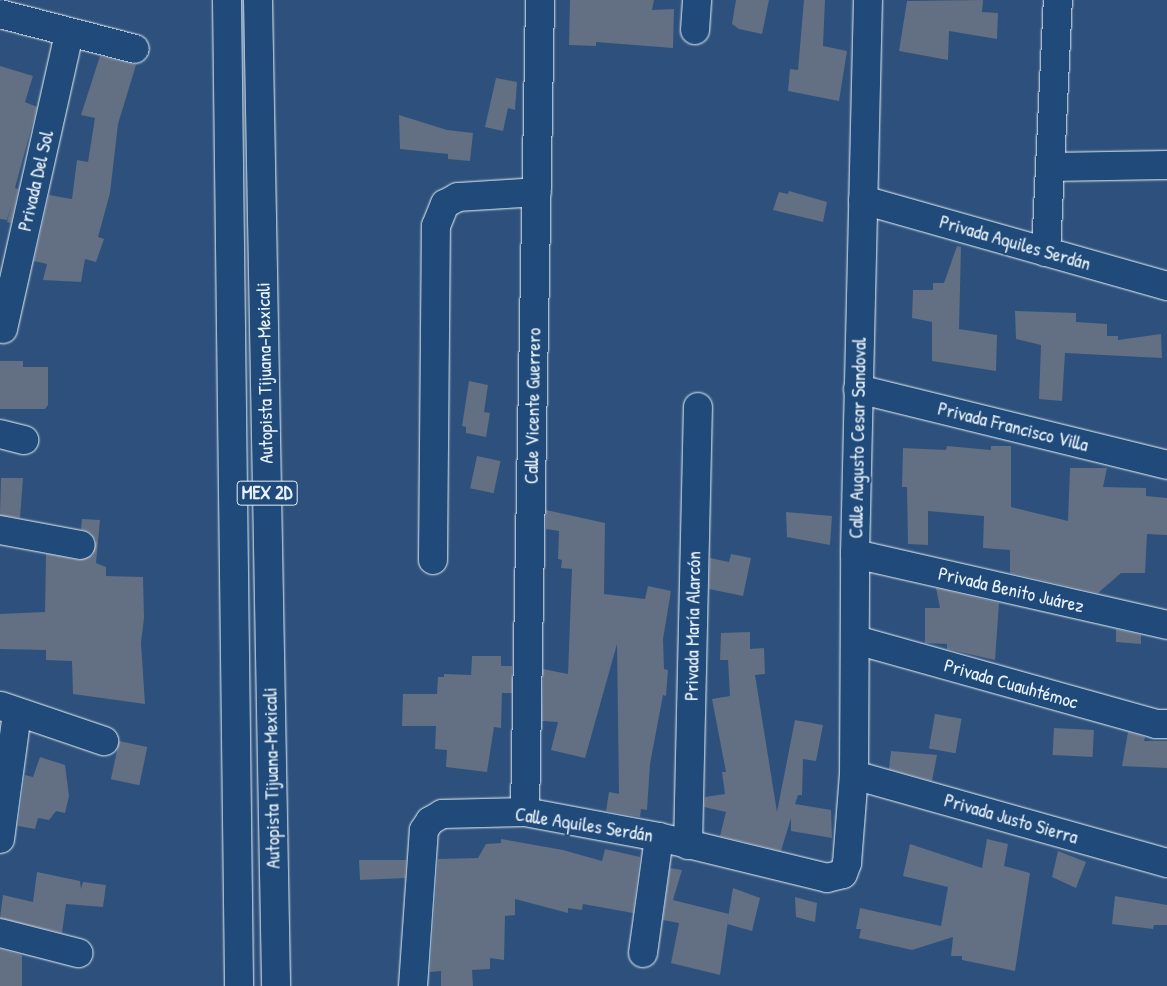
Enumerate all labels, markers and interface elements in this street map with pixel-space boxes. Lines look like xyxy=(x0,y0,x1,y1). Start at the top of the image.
street label: Privada Del Sol xyxy=(13,129,59,233)
street label: Privada Aquiles Serdán xyxy=(937,211,1093,275)
street label: Autopista Tijuana-Mexicali xyxy=(252,282,278,464)
street label: Calle Vicente Guerrero xyxy=(520,328,546,484)
street label: Calle Augusto Cesar Sandoval xyxy=(845,337,871,539)
street label: Privada Francisco Villa xyxy=(935,397,1091,457)
road number: MEX 2D xyxy=(236,478,298,508)
street label: Privada María Alarcón xyxy=(680,551,706,701)
street label: Privada Benito Juárez xyxy=(936,562,1086,618)
street label: Privada Cuauhtémoc xyxy=(941,654,1081,714)
street label: Autopista Tijuana-Mexicali xyxy=(259,687,285,869)
street label: Privada Justo Sierra xyxy=(941,789,1081,849)
street label: Calle Aquiles Serdán xyxy=(513,803,655,847)

